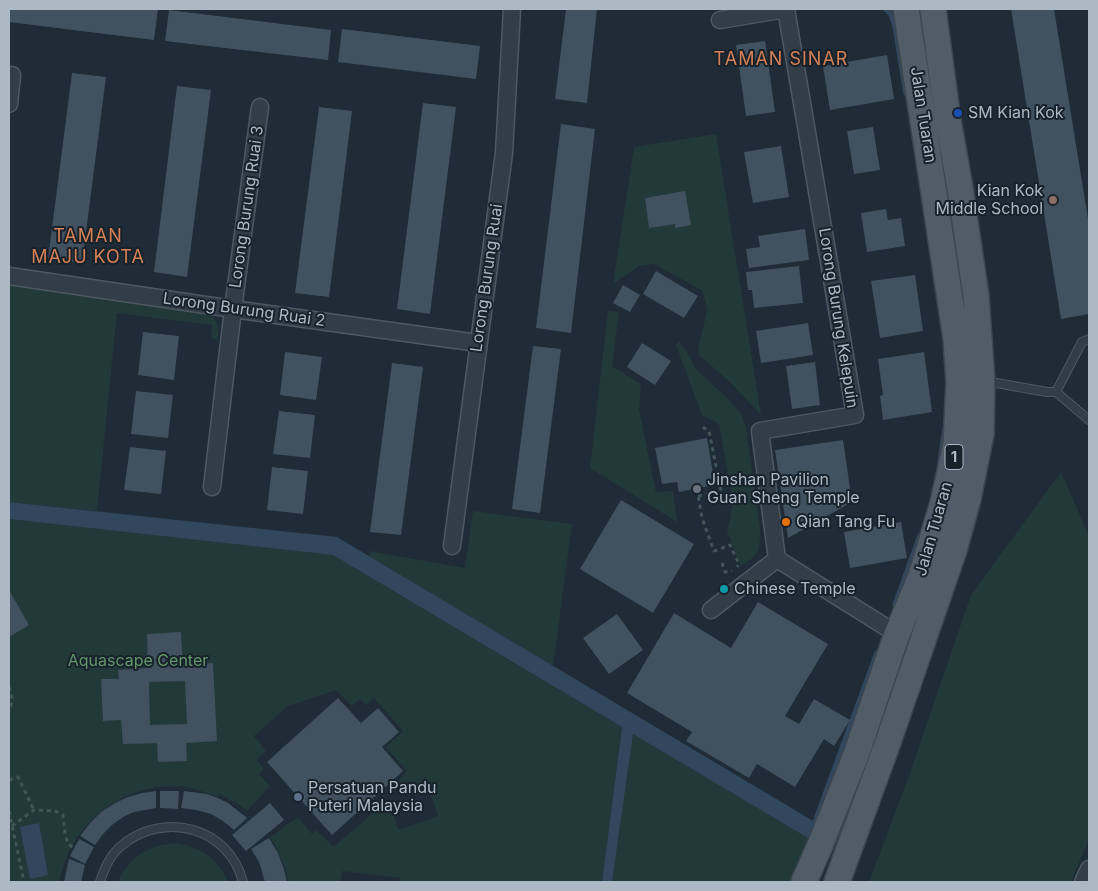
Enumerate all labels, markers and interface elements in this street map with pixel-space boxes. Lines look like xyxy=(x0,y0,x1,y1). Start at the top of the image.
district label: TAMAN SINAR xyxy=(712,49,850,71)
street label: Jalan Tuaran xyxy=(906,66,940,164)
place label: SM Kian Kok xyxy=(968,103,1064,123)
marker: SM Kian Kok xyxy=(952,107,964,119)
street label: Lorong Burung Ruai 3 xyxy=(226,124,268,290)
place label: Kian Kok Middle School xyxy=(935,181,1043,219)
marker: Kian Kok Middle School xyxy=(1047,194,1059,206)
street label: Lorong Burung Ruai xyxy=(467,203,507,353)
district label: TAMAN MAJU KOTA xyxy=(30,226,146,268)
street label: Lorong Burung Kelepuin xyxy=(814,227,862,409)
street label: Lorong Burung Ruai 2 xyxy=(162,289,326,331)
road number: 1 xyxy=(945,444,963,470)
place label: Jinshan Pavilion Guan Sheng Temple xyxy=(707,470,860,508)
street label: Jalan Tuaran xyxy=(911,480,957,578)
marker: Jinshan Pavilion Guan Sheng Temple xyxy=(691,483,703,495)
place label: Qian Tang Fu xyxy=(796,512,895,532)
marker: Qian Tang Fu xyxy=(780,516,792,528)
place label: Chinese Temple xyxy=(734,579,856,599)
marker: Chinese Temple xyxy=(718,583,730,595)
park label: Aquascape Center xyxy=(68,651,208,671)
place label: Persatuan Pandu Puteri Malaysia xyxy=(308,778,436,816)
marker: Persatuan Pandu Puteri Malaysia xyxy=(292,791,304,803)

